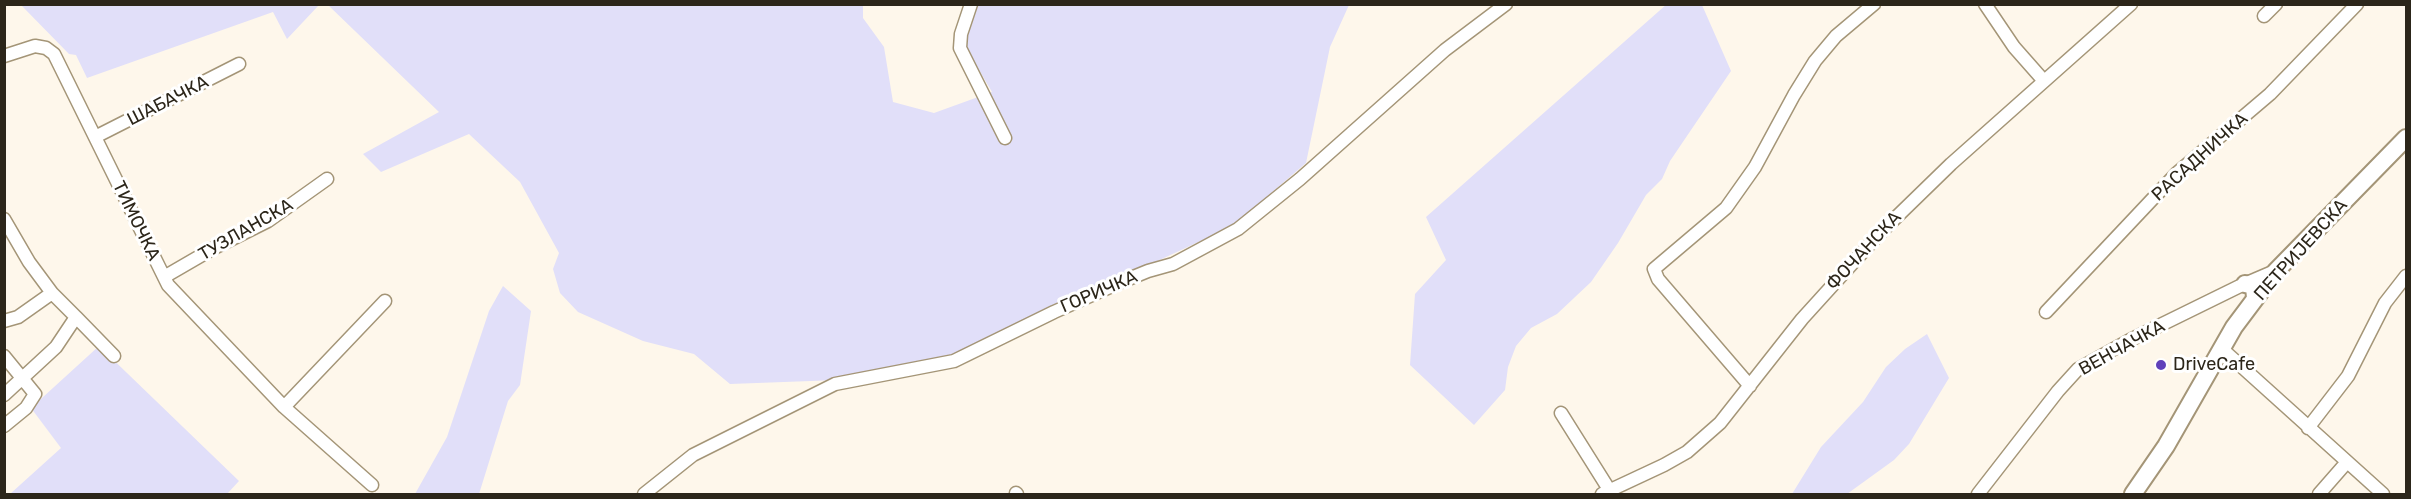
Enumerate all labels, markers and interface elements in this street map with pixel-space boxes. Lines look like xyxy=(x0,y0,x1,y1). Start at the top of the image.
street label: ШАБАЧКА xyxy=(124,71,212,131)
street label: РАСАДНИЧКА xyxy=(2147,108,2253,206)
street label: ТИМОЧКА xyxy=(108,178,164,264)
street label: ТУЗЛАНСКА xyxy=(195,194,297,266)
street label: ПЕТРИЈЕВСКА xyxy=(2250,195,2352,305)
street label: ФОЧАНСКА xyxy=(1822,207,1906,295)
street label: ГОРИЧКА xyxy=(1057,266,1141,318)
street label: ВЕНЧАЧКА xyxy=(2075,316,2169,380)
place label: DriveCafe xyxy=(2173,354,2255,376)
marker: DriveCafe xyxy=(2154,358,2168,372)

